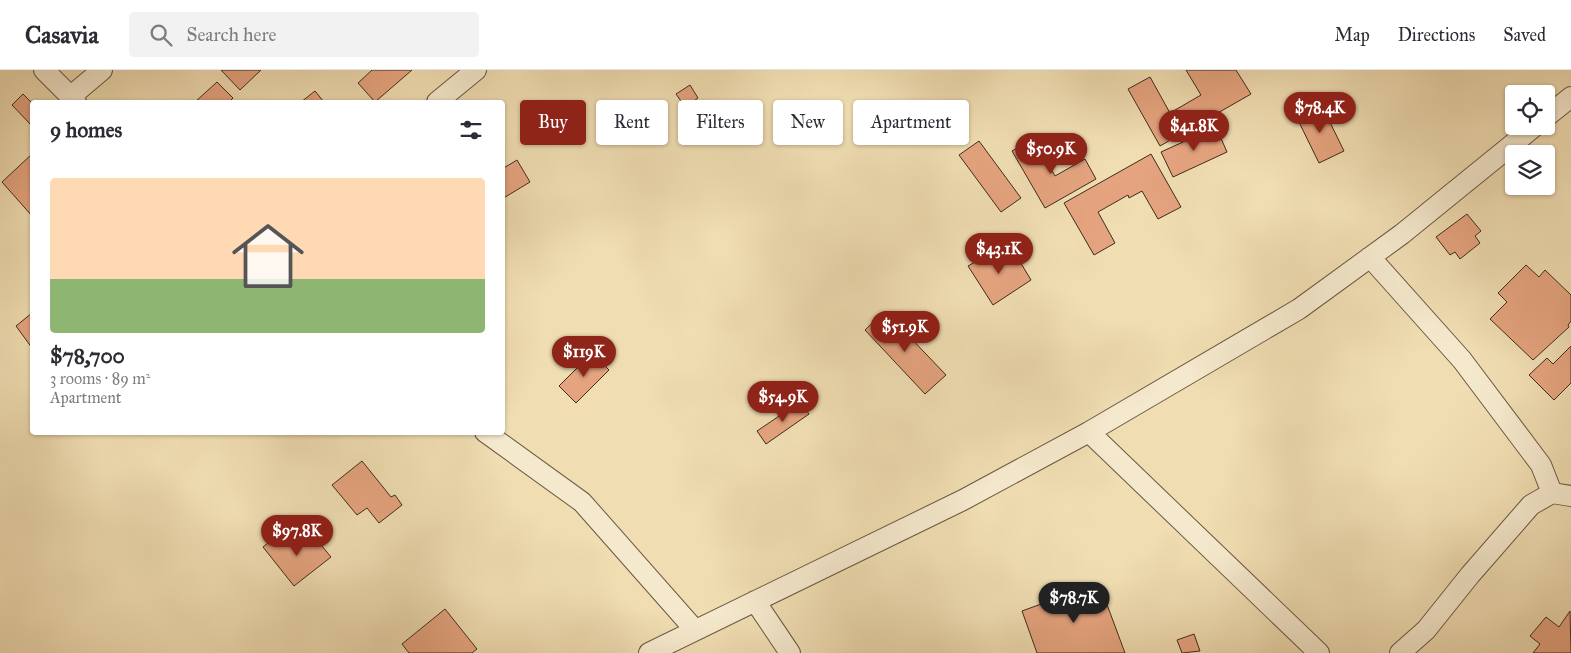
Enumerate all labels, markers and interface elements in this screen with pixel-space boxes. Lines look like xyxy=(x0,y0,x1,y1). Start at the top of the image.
search box xyxy=(129,12,479,57)
text: Casavia xyxy=(25,20,99,50)
icon: search xyxy=(147,21,175,49)
text: Search here xyxy=(187,23,276,46)
text: Map xyxy=(1334,24,1370,46)
text: Directions xyxy=(1398,24,1475,46)
text: Saved xyxy=(1503,24,1546,46)
map controls xyxy=(1505,85,1555,195)
button: locate xyxy=(1505,85,1555,135)
pin: $78.4K xyxy=(1279,92,1361,134)
text: $78.4K xyxy=(1295,98,1345,117)
chip: Buy xyxy=(520,100,586,145)
chip: Rent xyxy=(596,100,668,145)
chip: Filters xyxy=(678,100,763,145)
chip: New xyxy=(773,100,843,145)
chip: Apartment xyxy=(853,100,969,145)
pin: $41.8K xyxy=(1153,109,1235,152)
icon: filters xyxy=(457,116,485,144)
text: $41.8K xyxy=(1170,116,1218,135)
text: 9 homes xyxy=(50,117,122,143)
pin: $50.9K xyxy=(1010,132,1092,175)
text: $50.9K xyxy=(1026,139,1076,158)
button: layers xyxy=(1505,145,1555,195)
icon: home xyxy=(223,211,313,301)
pin: $43.1K xyxy=(958,232,1040,275)
text: $43.1K xyxy=(976,239,1022,258)
pin: $51.9K xyxy=(864,310,946,353)
text: $51.9K xyxy=(882,317,928,336)
pin: $119K xyxy=(549,336,619,378)
text: $119K xyxy=(563,342,605,361)
text: $78,700 xyxy=(50,343,125,369)
text: 3 rooms · 89 m² xyxy=(50,369,150,388)
pin: $54.9K xyxy=(742,380,824,423)
text: $54.9K xyxy=(758,387,808,406)
text: Apartment xyxy=(50,388,122,407)
pin: $97.8K xyxy=(256,514,338,557)
text: $97.8K xyxy=(272,521,322,540)
pin: $78.7K xyxy=(1033,582,1115,624)
text: $78.7K xyxy=(1050,588,1098,607)

